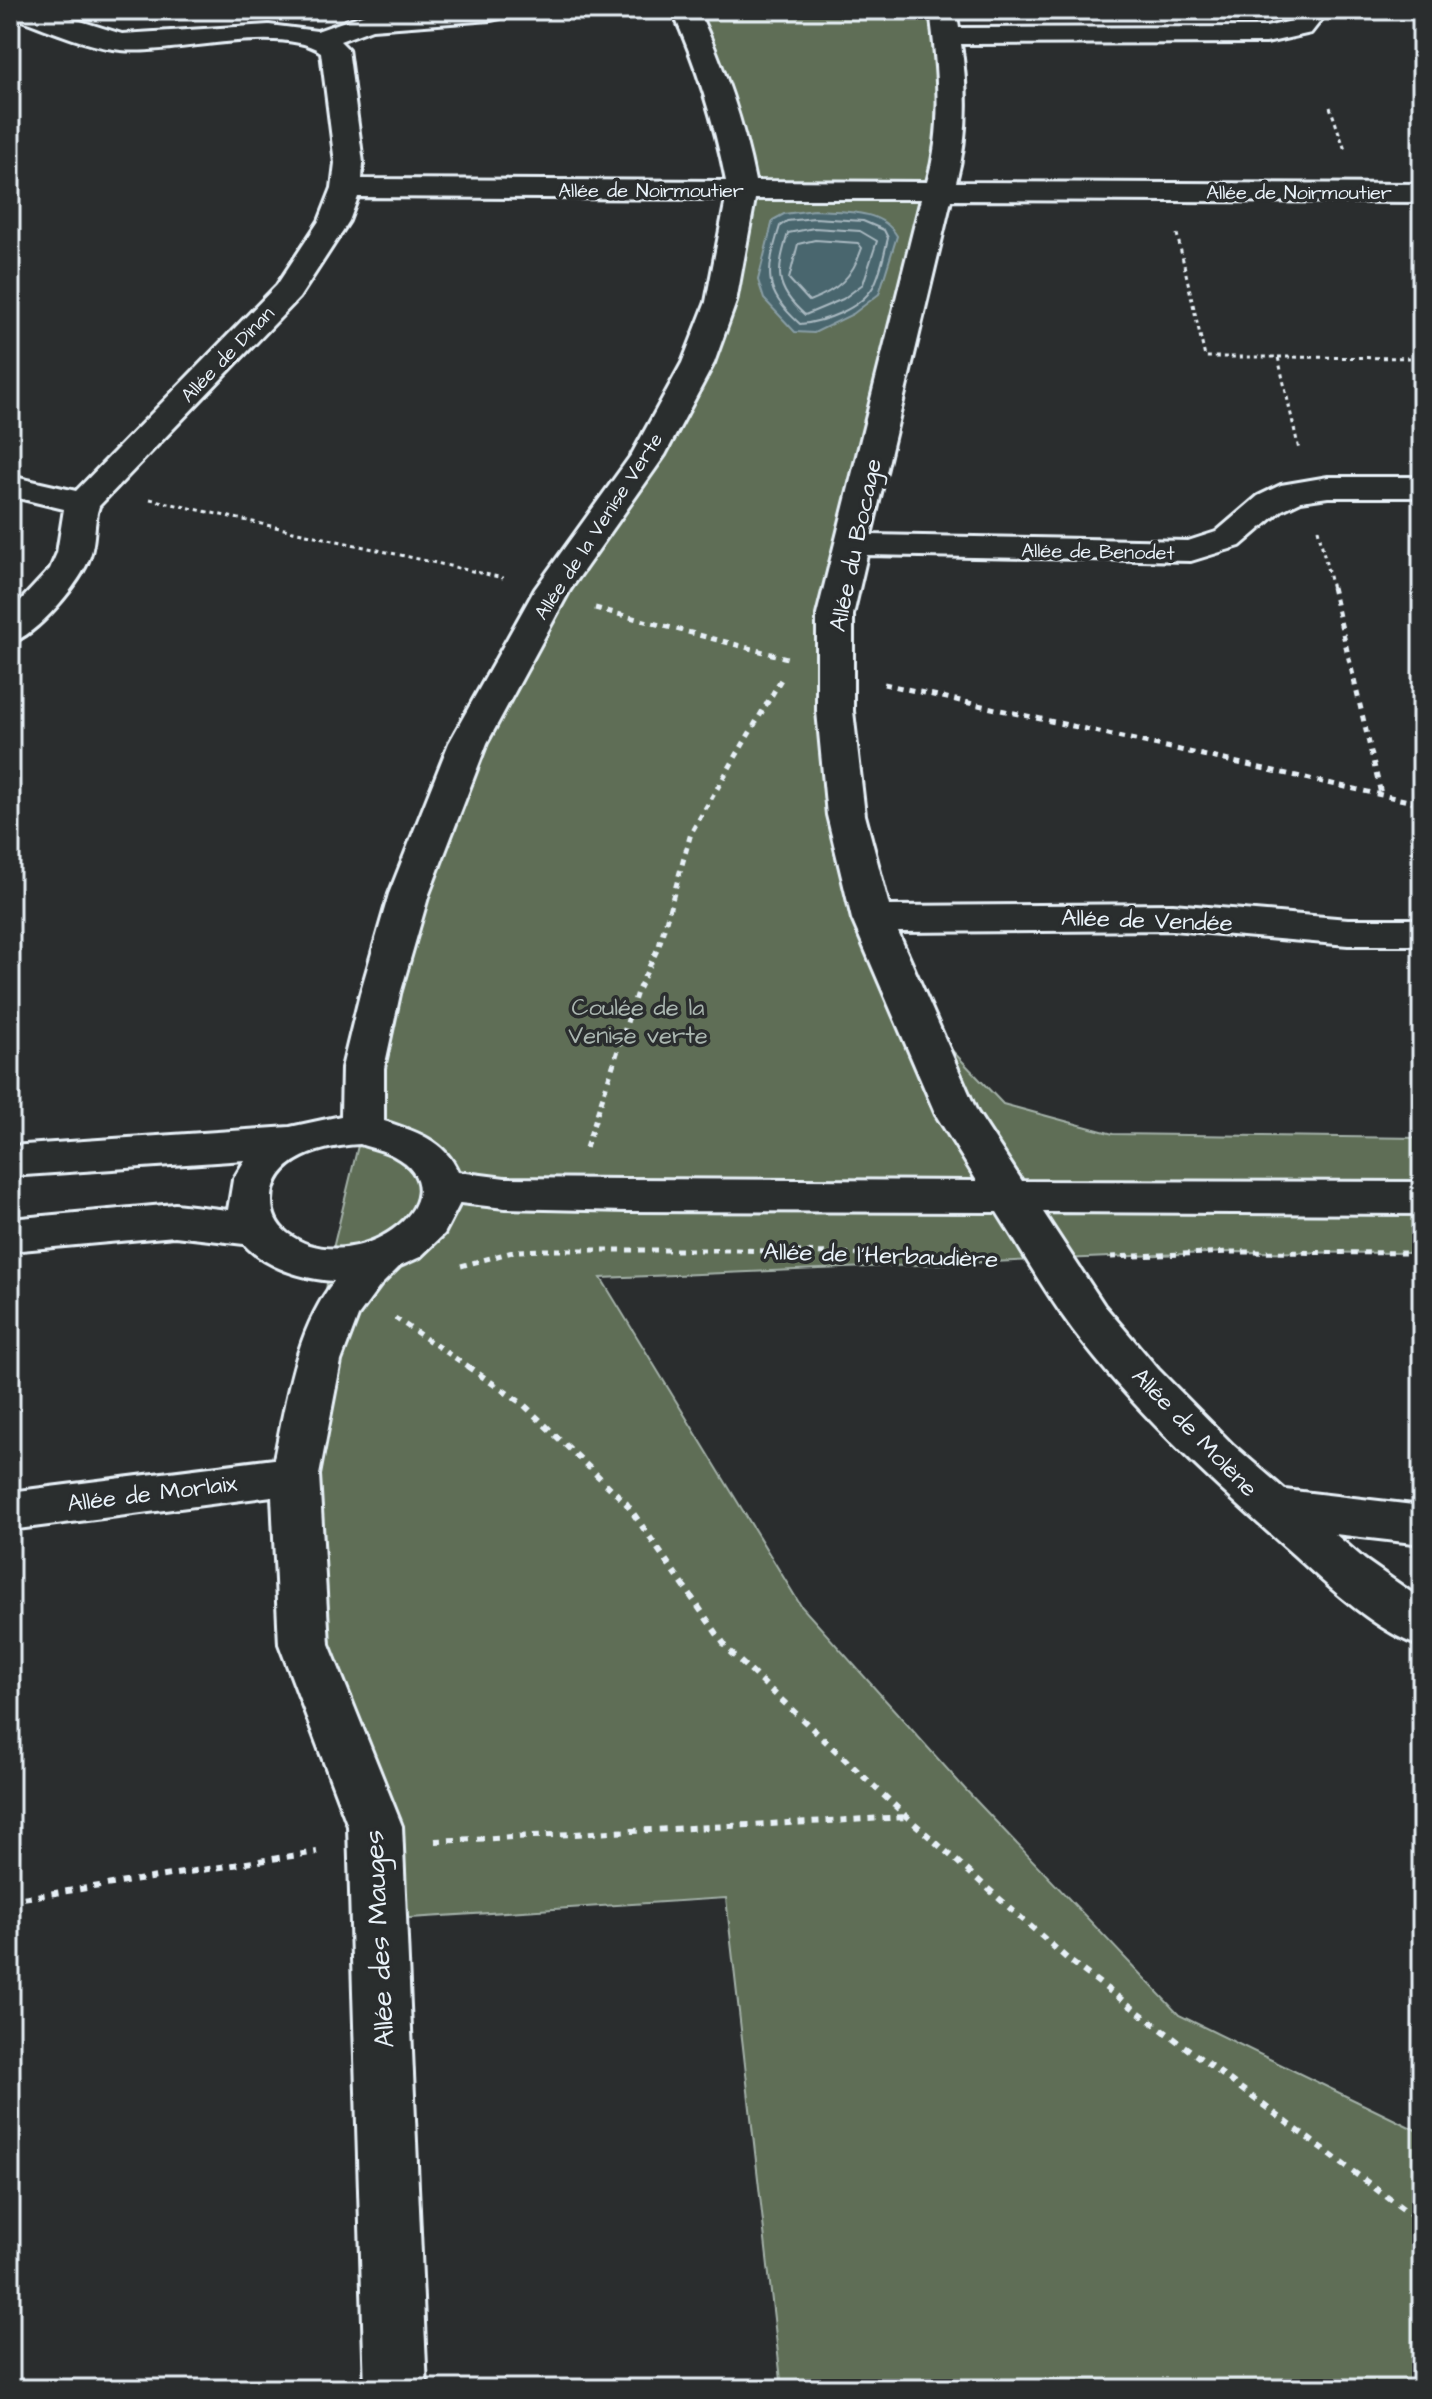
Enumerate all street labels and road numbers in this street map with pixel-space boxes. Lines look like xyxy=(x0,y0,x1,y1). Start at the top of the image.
street label: Allée de Noirmoutier xyxy=(558,177,744,205)
street label: Allée de Noirmoutier xyxy=(1206,179,1392,207)
street label: Allée de Dinan xyxy=(175,300,281,409)
street label: Allée de la Venise Verte xyxy=(528,427,670,625)
street label: Allée du Bocage xyxy=(821,456,892,635)
street label: Allée de Benodet xyxy=(1021,537,1175,567)
street label: Allée de Vendée xyxy=(1061,901,1233,941)
street label: Allée de l'Herbaudière xyxy=(763,1235,999,1277)
street label: Allée de Molène xyxy=(1124,1360,1265,1505)
street label: Allée de Morlaix xyxy=(65,1467,240,1521)
street label: Allée des Mauges xyxy=(354,1829,406,2049)

